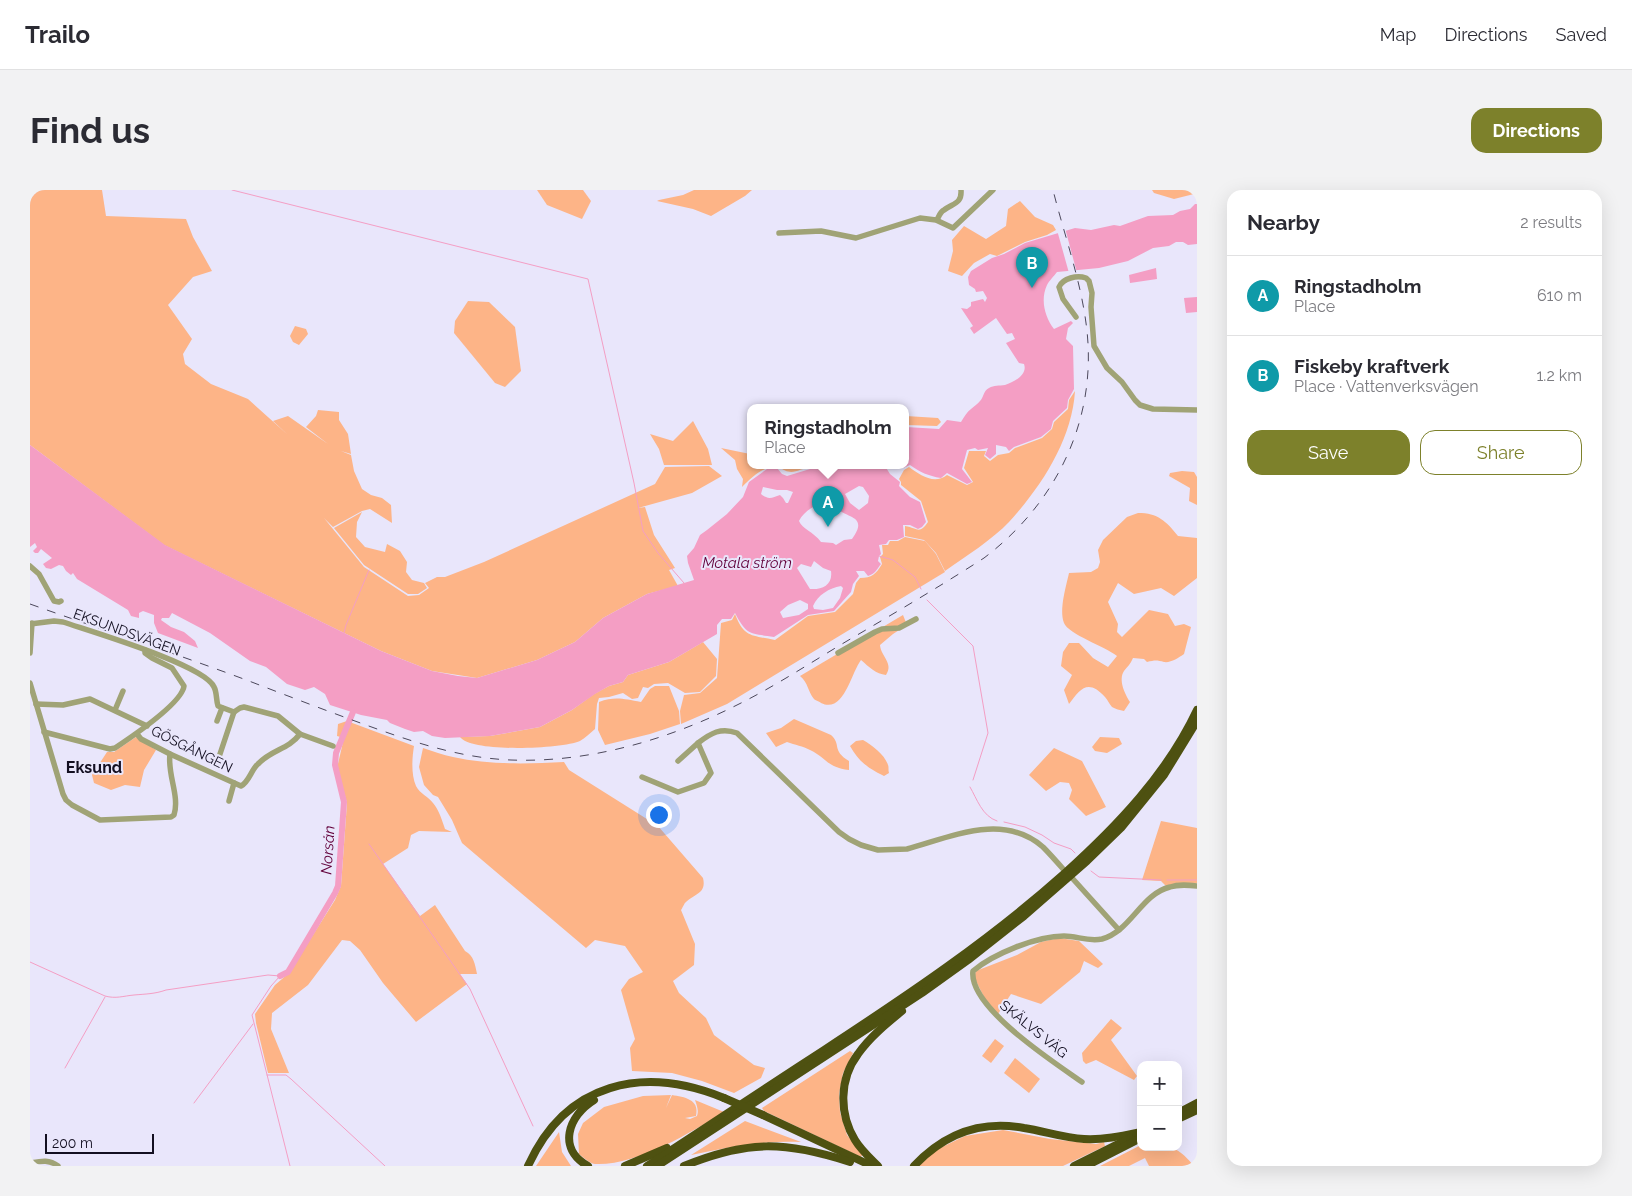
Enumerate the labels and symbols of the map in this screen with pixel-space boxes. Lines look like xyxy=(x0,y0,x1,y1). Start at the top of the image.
pin: B xyxy=(1016,247,1048,288)
pin: A xyxy=(812,486,844,527)
water label: Motala ström xyxy=(702,554,792,572)
street label: EKSUNDSVÄGEN xyxy=(71,603,183,659)
street label: GÖSGÅNGEN xyxy=(149,721,236,776)
district label: Eksund xyxy=(66,758,122,777)
your location xyxy=(646,802,672,828)
water label: Norsån xyxy=(317,825,339,875)
street label: SKÄLVS VÄG xyxy=(997,995,1072,1061)
scale bar xyxy=(45,1131,154,1154)

